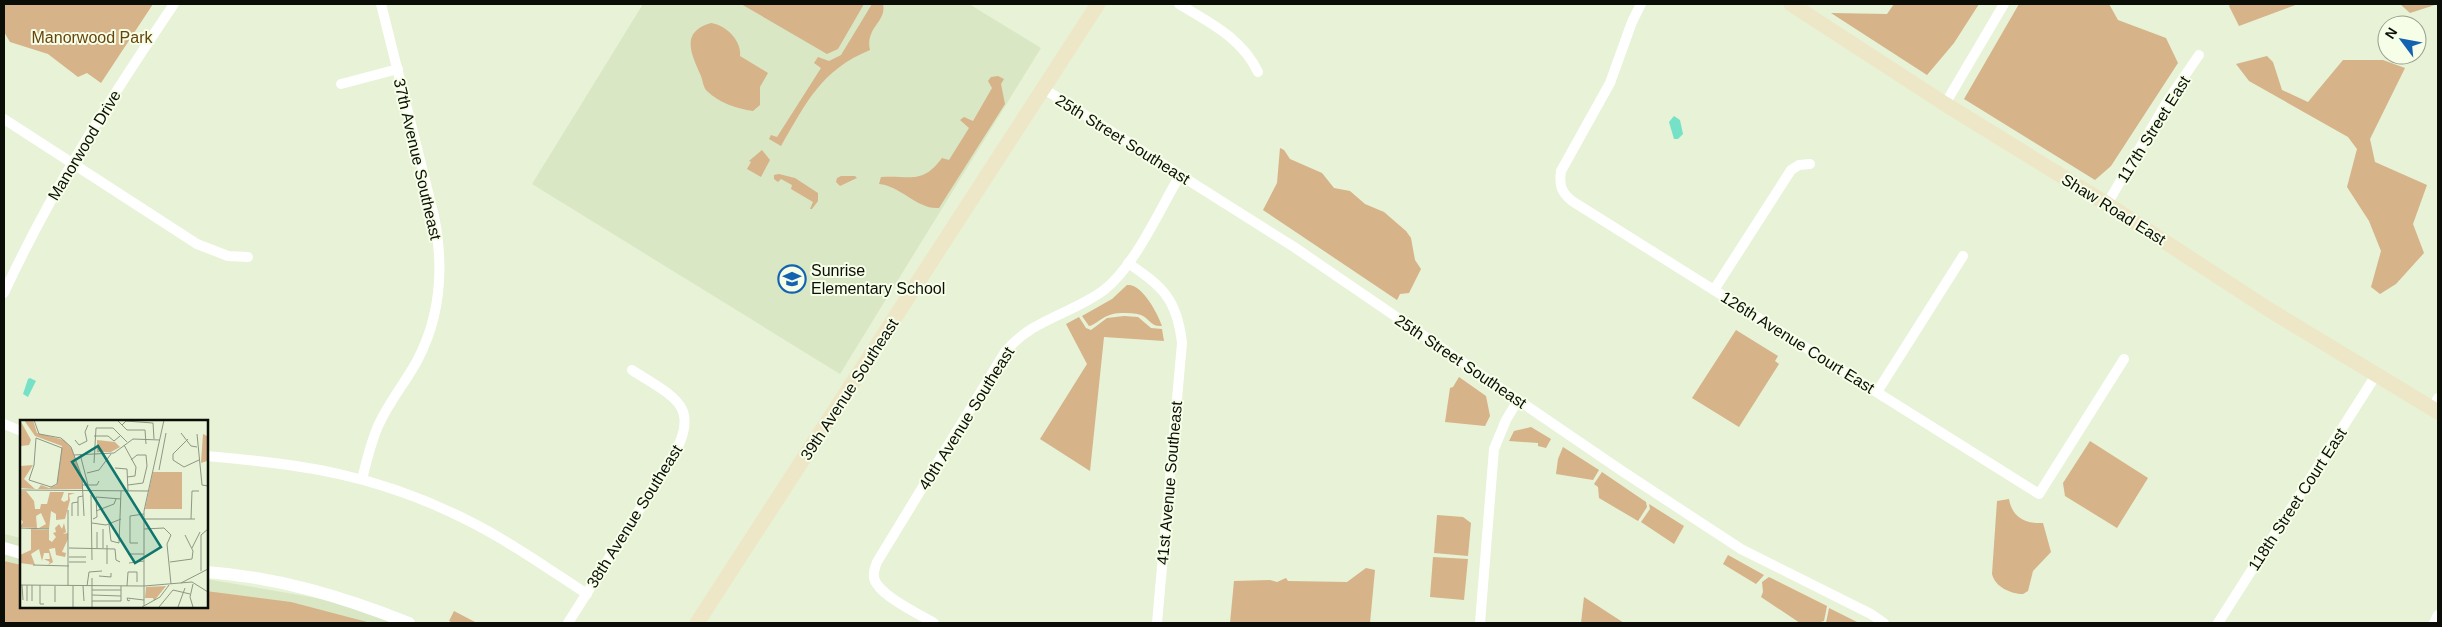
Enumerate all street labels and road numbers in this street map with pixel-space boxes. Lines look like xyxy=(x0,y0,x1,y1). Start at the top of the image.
street label: 117th Street East xyxy=(2114,72,2193,186)
street label: 37th Avenue Southeast xyxy=(391,77,444,242)
street label: Manorwood Drive xyxy=(45,87,124,203)
street label: 25th Street Southeast xyxy=(1053,91,1193,188)
street label: Shaw Road East xyxy=(2059,171,2169,249)
street label: 126th Avenue Court East xyxy=(1718,288,1878,397)
street label: 25th Street Southeast xyxy=(1392,311,1530,412)
street label: 39th Avenue Southeast xyxy=(797,315,902,463)
street label: 40th Avenue Southeast xyxy=(915,343,1018,493)
street label: 41st Avenue Southeast xyxy=(1154,400,1185,566)
street label: 118th Street Court East xyxy=(2245,425,2350,574)
street label: 38th Avenue Southeast xyxy=(583,441,686,591)

